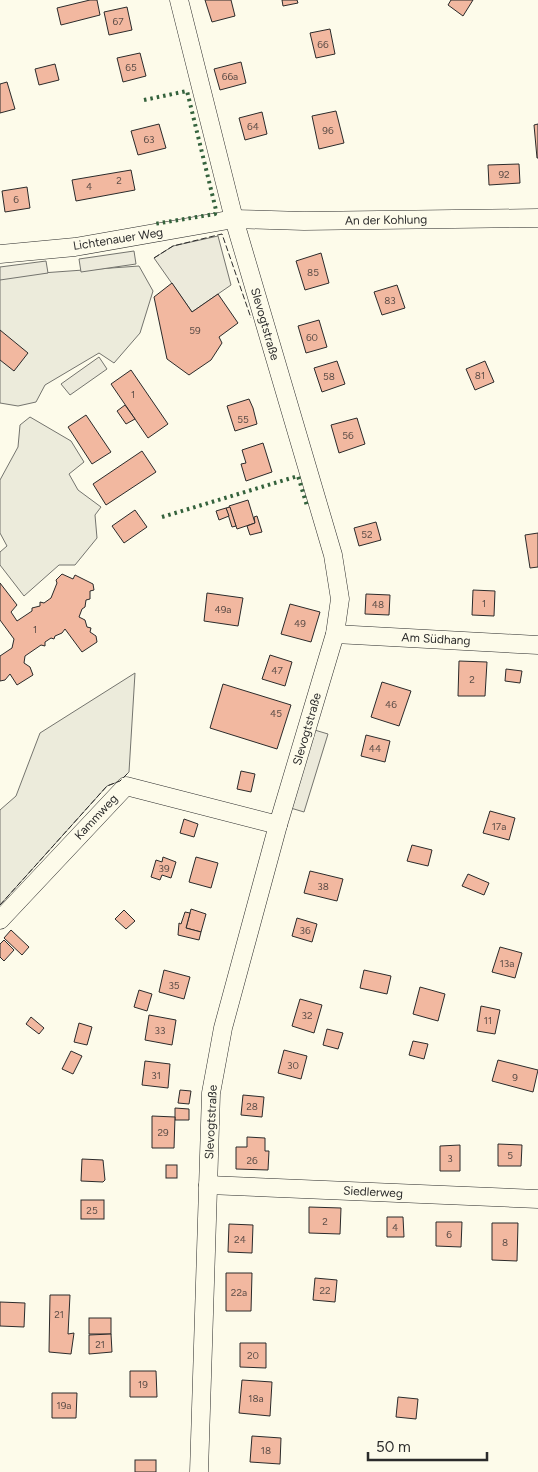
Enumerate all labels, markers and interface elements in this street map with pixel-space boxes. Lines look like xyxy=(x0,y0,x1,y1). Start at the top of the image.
house number: 67 xyxy=(112,15,124,28)
house number: 66 xyxy=(317,38,329,51)
house number: 65 xyxy=(125,61,137,74)
house number: 66a xyxy=(222,70,238,83)
house number: 64 xyxy=(247,120,259,133)
house number: 96 xyxy=(322,124,334,137)
house number: 63 xyxy=(143,133,155,146)
house number: 92 xyxy=(498,168,510,181)
house number: 2 xyxy=(116,174,122,187)
house number: 4 xyxy=(86,180,92,193)
house number: 6 xyxy=(13,193,19,206)
street label: An der Kohlung xyxy=(345,212,427,228)
street label: Lichtenauer Weg xyxy=(72,225,164,253)
house number: 85 xyxy=(307,266,319,279)
street label: Slevogtstraße xyxy=(248,286,282,362)
house number: 83 xyxy=(384,294,396,307)
house number: 59 xyxy=(189,324,201,337)
house number: 60 xyxy=(306,331,318,344)
house number: 81 xyxy=(475,369,485,382)
house number: 58 xyxy=(323,370,335,383)
house number: 1 xyxy=(131,388,135,401)
house number: 55 xyxy=(237,413,249,426)
house number: 56 xyxy=(342,429,354,442)
house number: 52 xyxy=(361,528,373,541)
house number: 1 xyxy=(482,597,486,610)
house number: 48 xyxy=(372,598,384,611)
house number: 49a xyxy=(215,603,231,616)
house number: 49 xyxy=(294,617,306,630)
house number: 1 xyxy=(33,623,37,636)
street label: Am Südhang xyxy=(401,630,471,648)
house number: 47 xyxy=(271,664,283,677)
house number: 2 xyxy=(469,673,475,686)
street label: Slevogtstraße xyxy=(290,691,324,767)
house number: 46 xyxy=(385,698,397,711)
house number: 45 xyxy=(270,707,282,720)
house number: 44 xyxy=(369,742,381,755)
street label: Kammweg xyxy=(72,792,120,842)
house number: 17a xyxy=(492,820,506,833)
house number: 39 xyxy=(158,862,170,875)
house number: 38 xyxy=(317,880,329,893)
house number: 36 xyxy=(299,924,311,937)
house number: 13a xyxy=(500,957,514,970)
house number: 35 xyxy=(168,979,180,992)
house number: 32 xyxy=(301,1009,313,1022)
house number: 11 xyxy=(484,1014,492,1027)
house number: 33 xyxy=(155,1024,165,1037)
house number: 30 xyxy=(287,1059,299,1072)
house number: 31 xyxy=(151,1069,161,1082)
house number: 9 xyxy=(512,1071,518,1084)
street label: Slevogtstraße xyxy=(202,1084,220,1160)
house number: 28 xyxy=(246,1100,258,1113)
house number: 29 xyxy=(157,1126,169,1139)
house number: 5 xyxy=(507,1149,513,1162)
house number: 3 xyxy=(447,1152,453,1165)
house number: 26 xyxy=(246,1154,258,1167)
street label: Siedlerweg xyxy=(343,1183,403,1201)
house number: 25 xyxy=(86,1204,98,1217)
house number: 2 xyxy=(322,1215,328,1228)
house number: 4 xyxy=(392,1221,398,1234)
house number: 6 xyxy=(446,1228,452,1241)
house number: 24 xyxy=(234,1233,246,1246)
house number: 8 xyxy=(502,1236,508,1249)
house number: 22 xyxy=(319,1284,331,1297)
house number: 22a xyxy=(231,1286,247,1299)
house number: 21 xyxy=(54,1308,64,1321)
house number: 21 xyxy=(95,1338,105,1351)
house number: 20 xyxy=(247,1349,259,1362)
house number: 19 xyxy=(138,1378,148,1391)
house number: 18a xyxy=(248,1392,264,1405)
house number: 19a xyxy=(57,1399,71,1412)
scale bar xyxy=(368,1430,487,1462)
text: 50 m xyxy=(376,1438,411,1456)
house number: 18 xyxy=(261,1444,271,1457)

